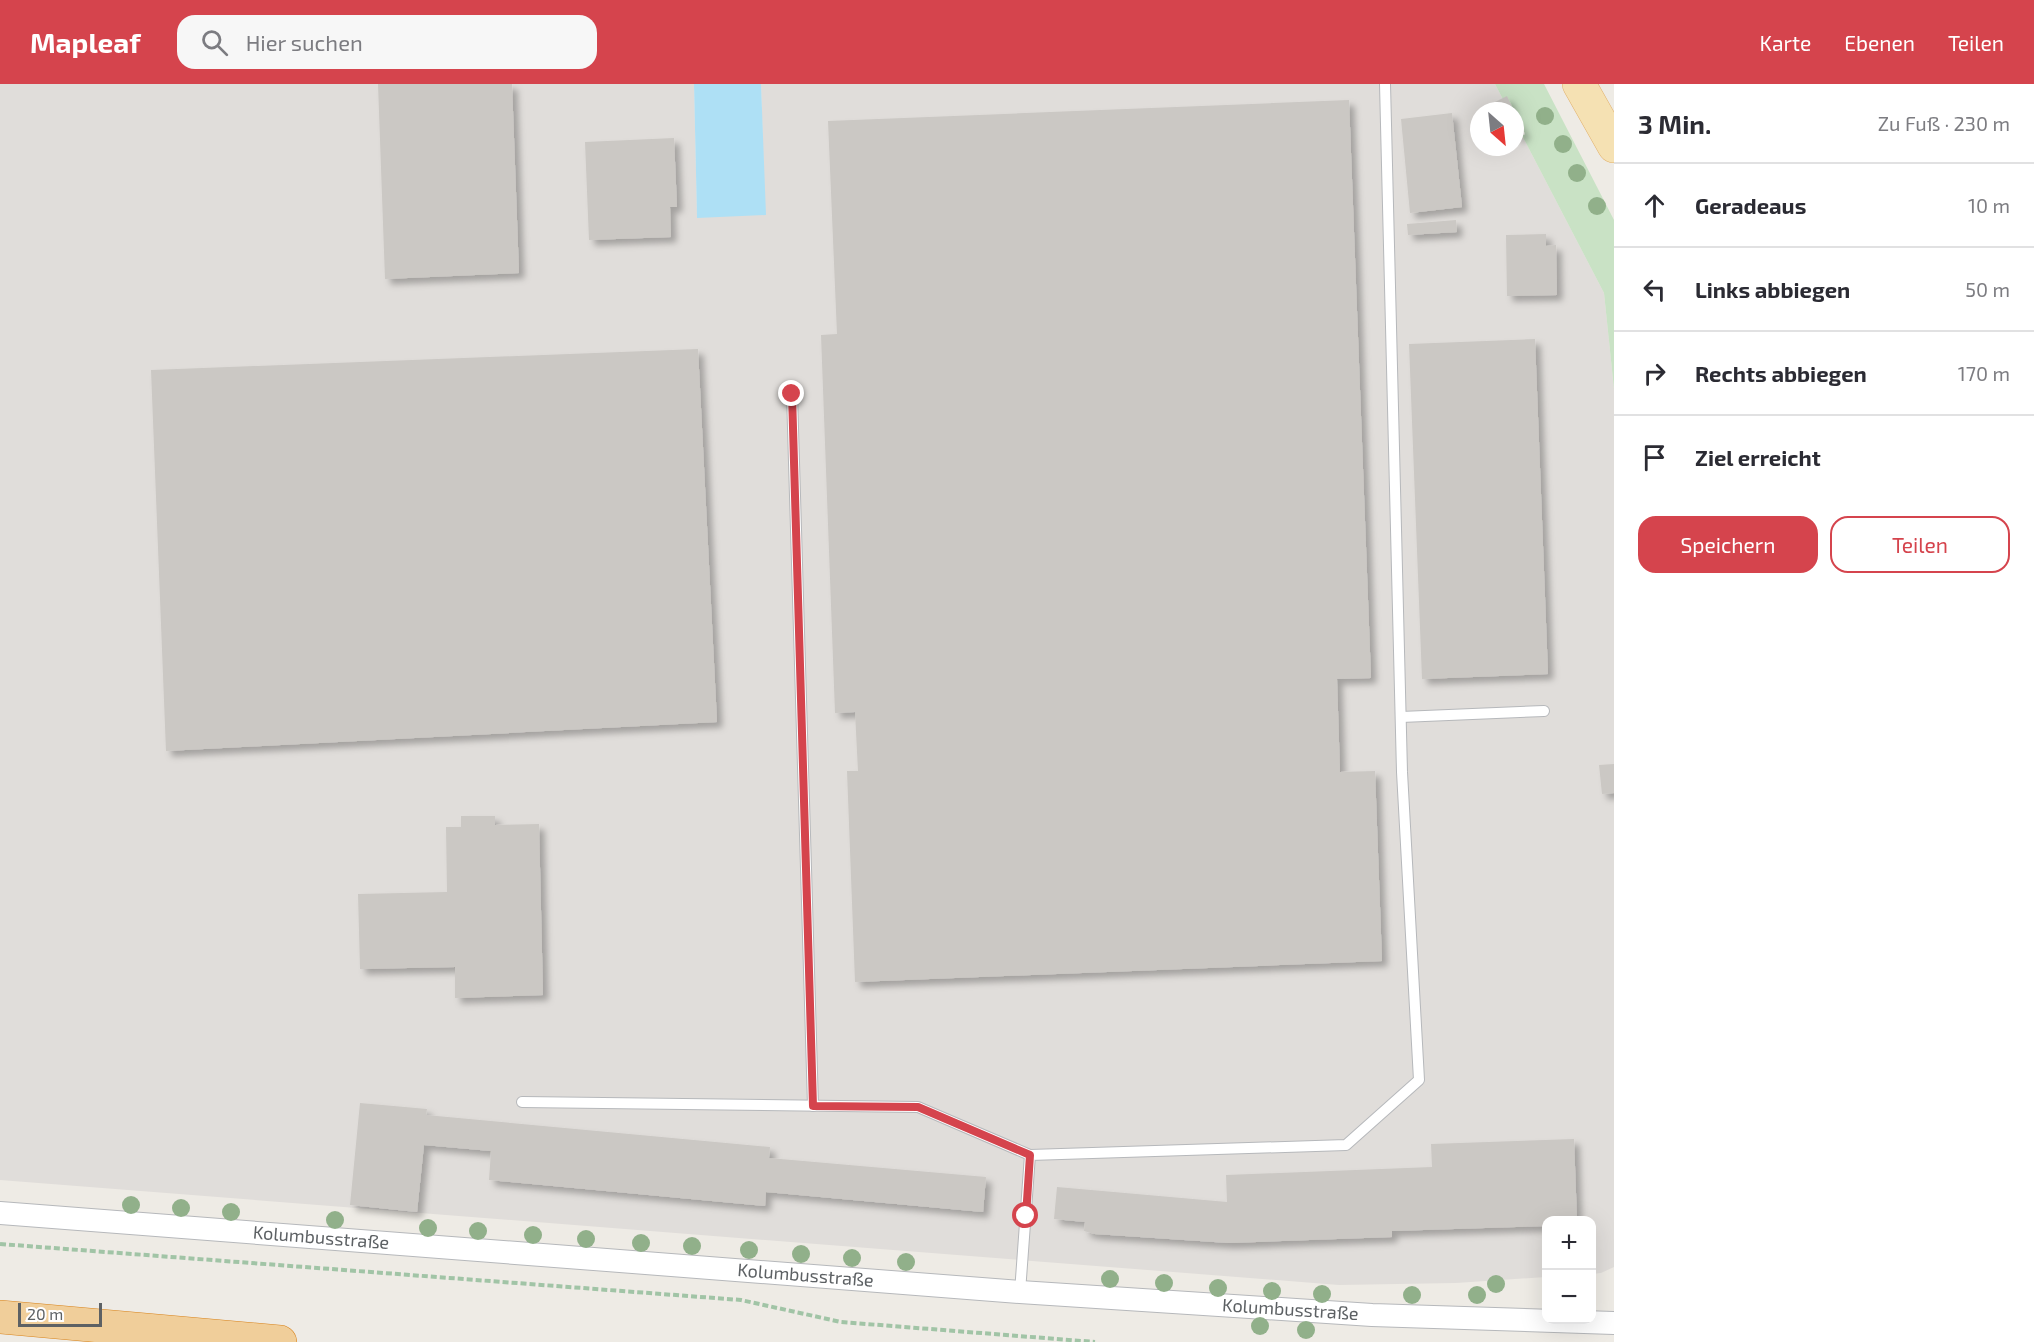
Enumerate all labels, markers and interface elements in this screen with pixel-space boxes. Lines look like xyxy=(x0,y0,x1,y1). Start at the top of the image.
search box xyxy=(177,15,597,69)
text: Mapleaf xyxy=(30,25,141,59)
icon: search xyxy=(198,26,231,59)
text: Hier suchen xyxy=(246,29,363,55)
text: Karte xyxy=(1760,30,1811,55)
text: Ebenen xyxy=(1844,30,1915,55)
text: Teilen xyxy=(1948,30,2004,55)
north arrow xyxy=(1470,102,1524,156)
text: 3 Min. xyxy=(1638,108,1711,139)
text: Zu Fuß · 230 m xyxy=(1878,111,2010,135)
icon: ahead xyxy=(1638,189,1671,222)
text: Geradeaus xyxy=(1695,192,1806,218)
text: 10 m xyxy=(1968,193,2010,217)
icon: left xyxy=(1638,273,1671,306)
text: Links abbiegen xyxy=(1695,276,1850,302)
text: 50 m xyxy=(1965,277,2010,301)
icon: right xyxy=(1638,357,1671,390)
text: Rechts abbiegen xyxy=(1695,360,1867,386)
text: 170 m xyxy=(1958,361,2010,385)
route end xyxy=(778,380,804,406)
icon: arrive xyxy=(1638,441,1671,474)
text: Ziel erreicht xyxy=(1695,444,1821,470)
button: Speichern xyxy=(1638,516,1818,573)
button: Teilen xyxy=(1830,516,2010,573)
route start xyxy=(1012,1202,1038,1228)
map controls xyxy=(1542,1216,1596,1324)
button: + xyxy=(1542,1216,1596,1270)
street label: Kolumbusstraße xyxy=(252,1221,390,1253)
street label: Kolumbusstraße xyxy=(737,1258,875,1291)
button: − xyxy=(1542,1270,1596,1324)
street label: Kolumbusstraße xyxy=(1222,1293,1359,1324)
scale bar xyxy=(18,1300,102,1328)
text: 20 m xyxy=(27,1304,63,1323)

